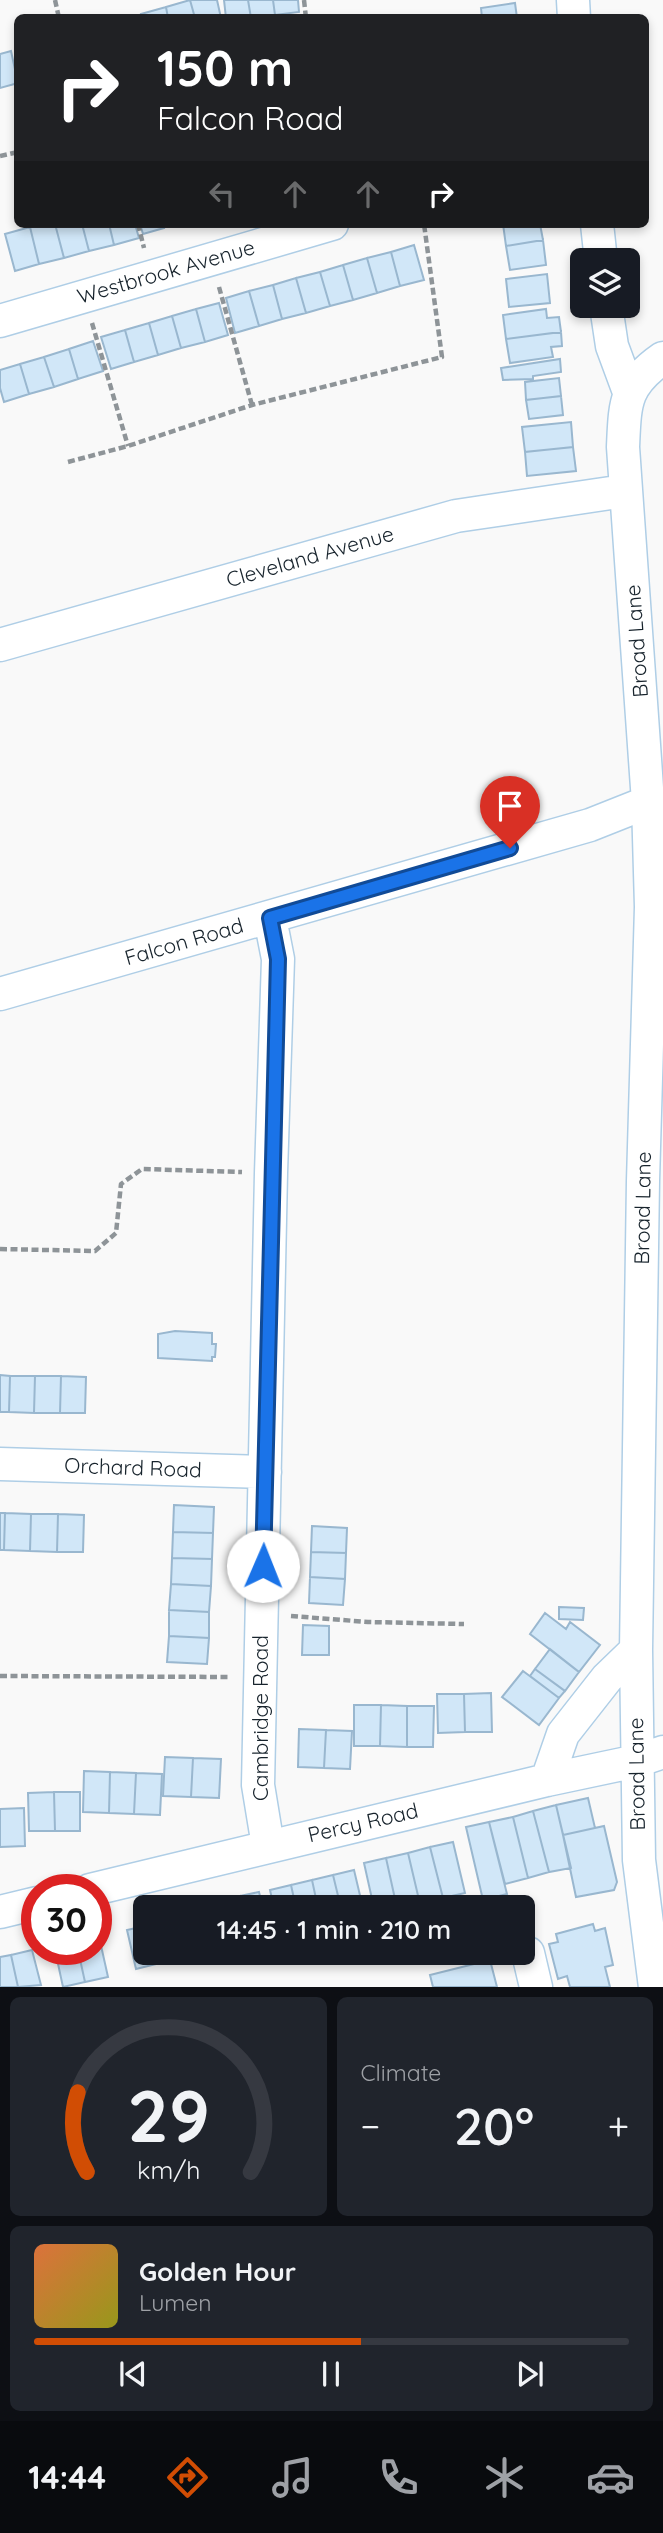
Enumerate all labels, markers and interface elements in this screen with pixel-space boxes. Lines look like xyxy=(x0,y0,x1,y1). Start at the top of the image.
text: 150 m xyxy=(157,37,293,98)
icon: right xyxy=(42,42,133,133)
text: Falcon Road xyxy=(157,98,343,138)
icon: left xyxy=(203,175,241,213)
icon: ahead xyxy=(276,175,314,213)
icon: ahead xyxy=(349,175,387,213)
icon: right xyxy=(422,175,460,213)
street label: Westbrook Avenue xyxy=(74,233,257,309)
map controls xyxy=(570,248,640,318)
button: layers xyxy=(570,248,640,318)
street label: Cleveland Avenue xyxy=(223,520,396,592)
street label: Broad Lane xyxy=(619,584,653,698)
pin xyxy=(480,776,540,848)
icon: arrive xyxy=(491,787,529,825)
street label: Falcon Road xyxy=(121,912,246,970)
street label: Broad Lane xyxy=(628,1151,656,1265)
street label: Orchard Road xyxy=(64,1452,202,1482)
position arrow xyxy=(226,1529,300,1603)
street label: Cambridge Road xyxy=(247,1635,273,1801)
street label: Broad Lane xyxy=(622,1717,650,1831)
street label: Percy Road xyxy=(305,1797,420,1847)
speed limit sign: 30 xyxy=(21,1874,112,1965)
text: 14:45 · 1 min · 210 m xyxy=(217,1913,451,1946)
text: Climate xyxy=(361,2058,441,2087)
text: 29 xyxy=(127,2070,210,2161)
text: 20° xyxy=(454,2093,534,2158)
text: − xyxy=(361,2102,380,2150)
text: + xyxy=(608,2102,629,2150)
text: km/h xyxy=(137,2154,200,2185)
text: Golden Hour xyxy=(139,2255,296,2288)
text: Lumen xyxy=(139,2288,212,2317)
icon: previous xyxy=(114,2355,152,2393)
icon: pause xyxy=(312,2355,350,2393)
icon: next xyxy=(511,2355,549,2393)
icon: directions xyxy=(163,2453,212,2502)
icon: music xyxy=(268,2453,317,2502)
icon: phone xyxy=(374,2453,423,2502)
icon: climate xyxy=(480,2453,529,2502)
icon: car xyxy=(586,2453,635,2502)
text: 14:44 xyxy=(28,2457,106,2497)

